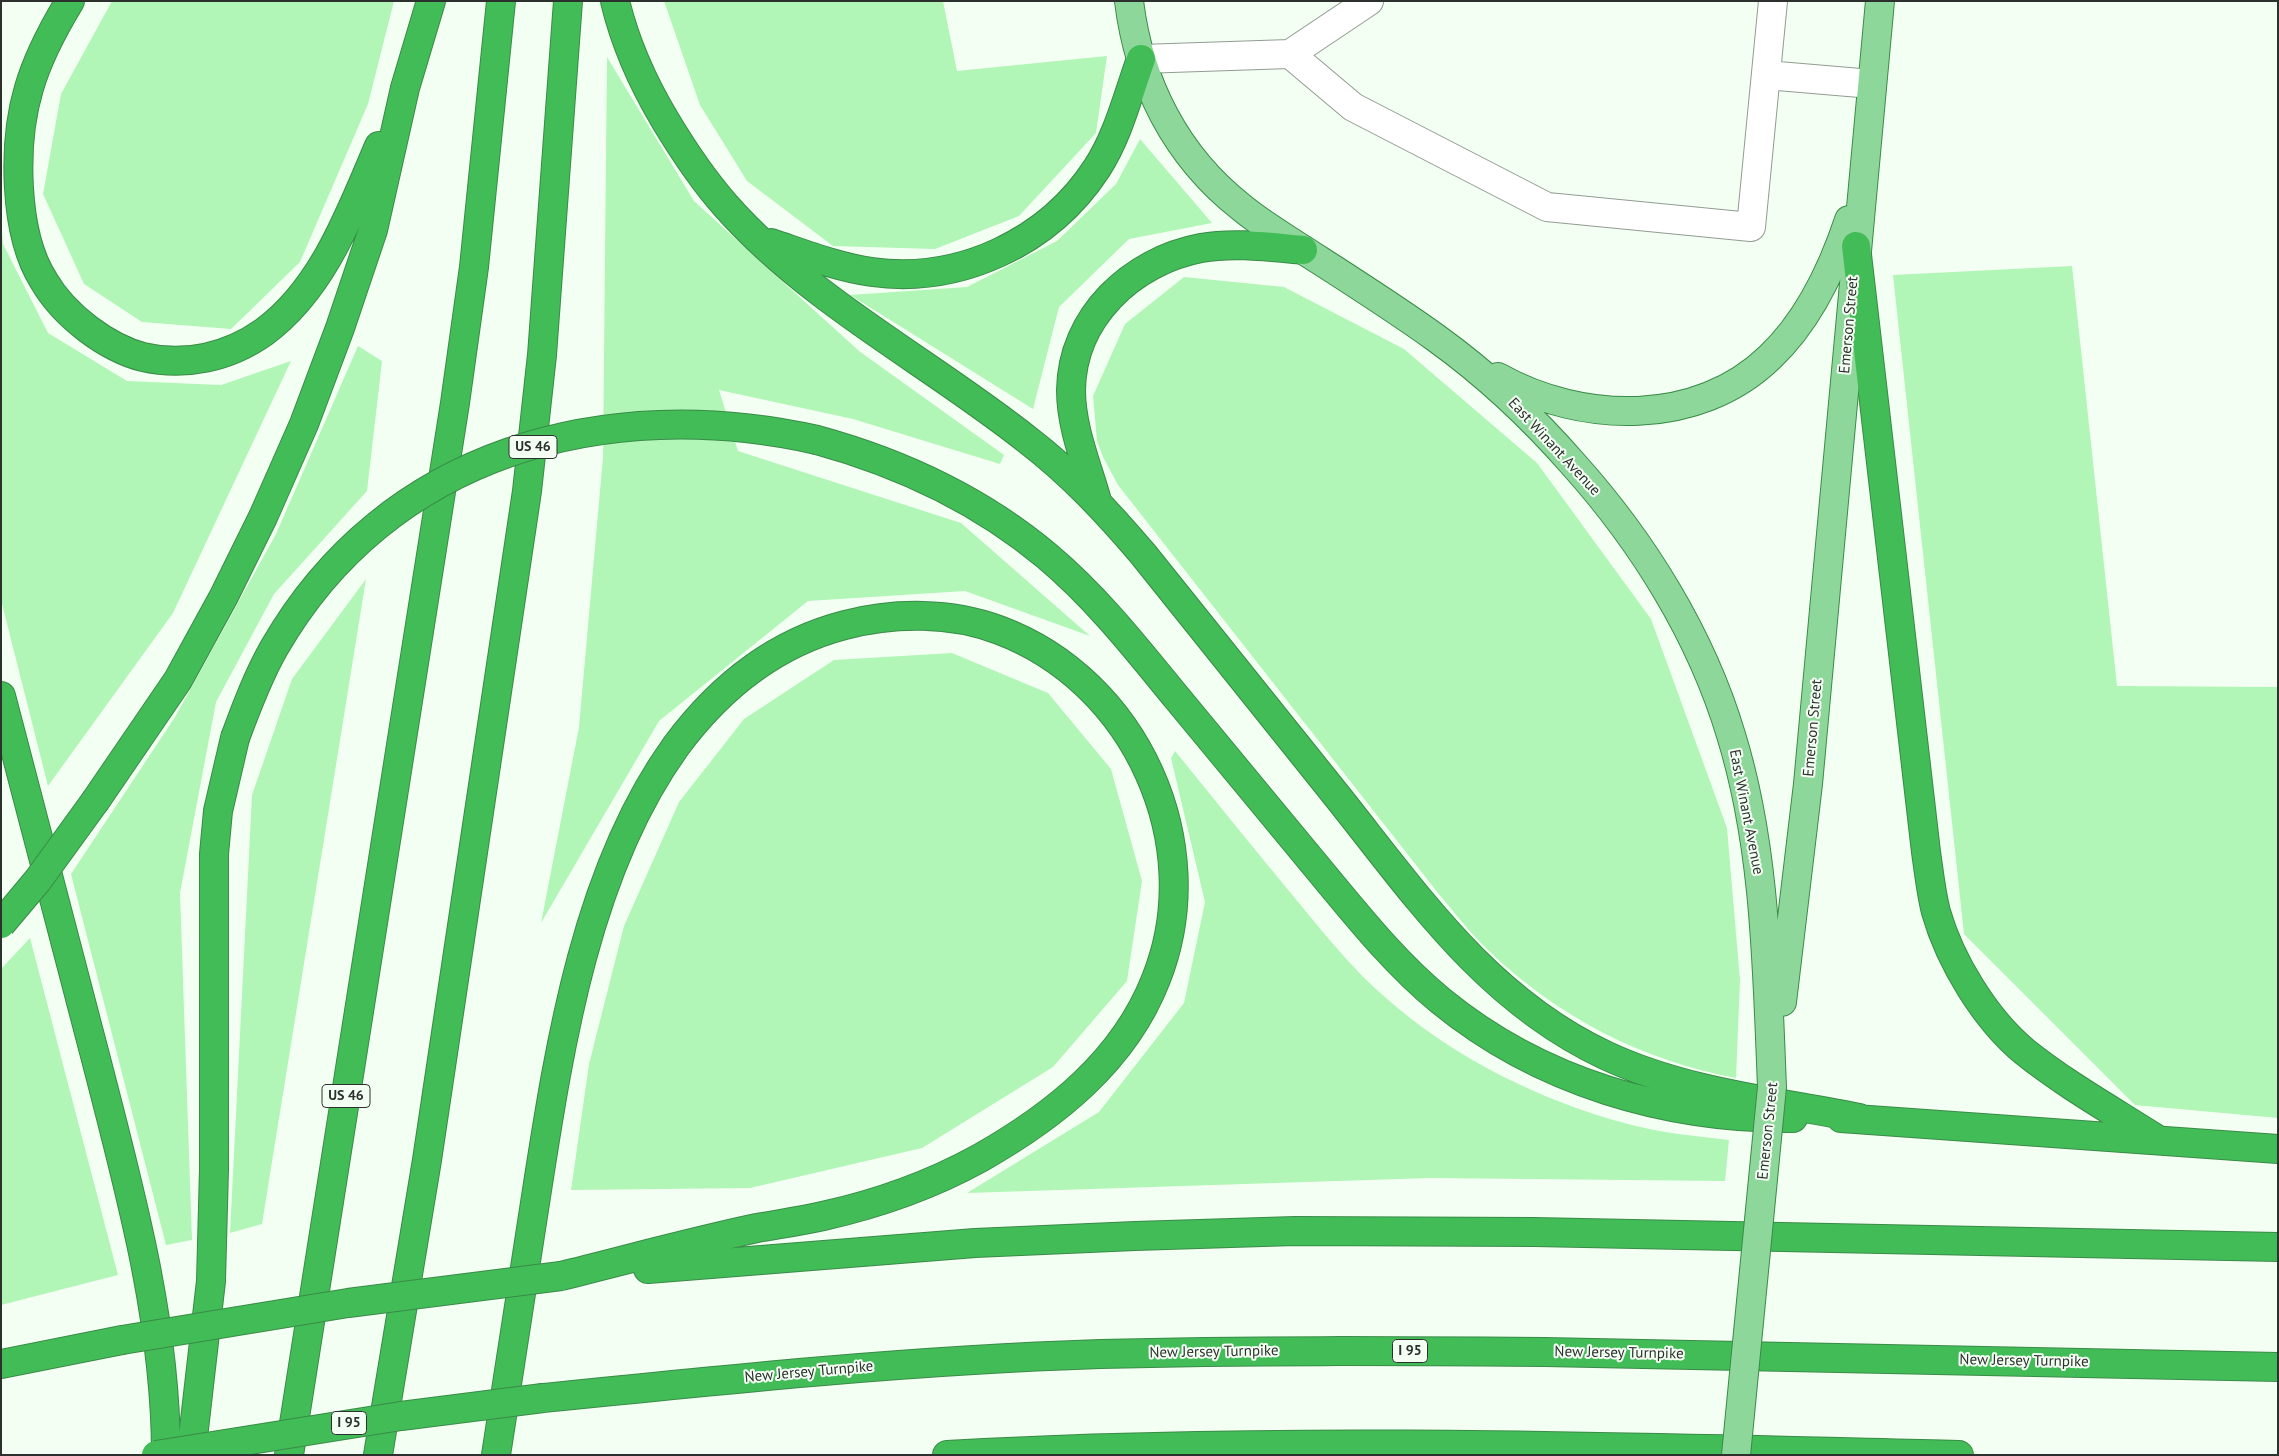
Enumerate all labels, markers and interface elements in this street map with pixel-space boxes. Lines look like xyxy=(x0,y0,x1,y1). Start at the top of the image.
street label: Emerson Street xyxy=(1836,275,1862,375)
street label: East Winant Avenue xyxy=(1504,394,1604,500)
road number: US 46 xyxy=(509,436,557,458)
street label: Emerson Street xyxy=(1800,678,1826,778)
street label: East Winant Avenue xyxy=(1725,748,1767,876)
street label: Emerson Street xyxy=(1754,1081,1782,1181)
road number: US 46 xyxy=(322,1084,370,1108)
road number: I 95 xyxy=(1392,1340,1428,1362)
street label: New Jersey Turnpike xyxy=(1149,1342,1279,1362)
street label: New Jersey Turnpike xyxy=(1554,1343,1684,1363)
street label: New Jersey Turnpike xyxy=(1959,1351,2089,1371)
street label: New Jersey Turnpike xyxy=(744,1357,874,1387)
road number: I 95 xyxy=(332,1412,366,1435)

